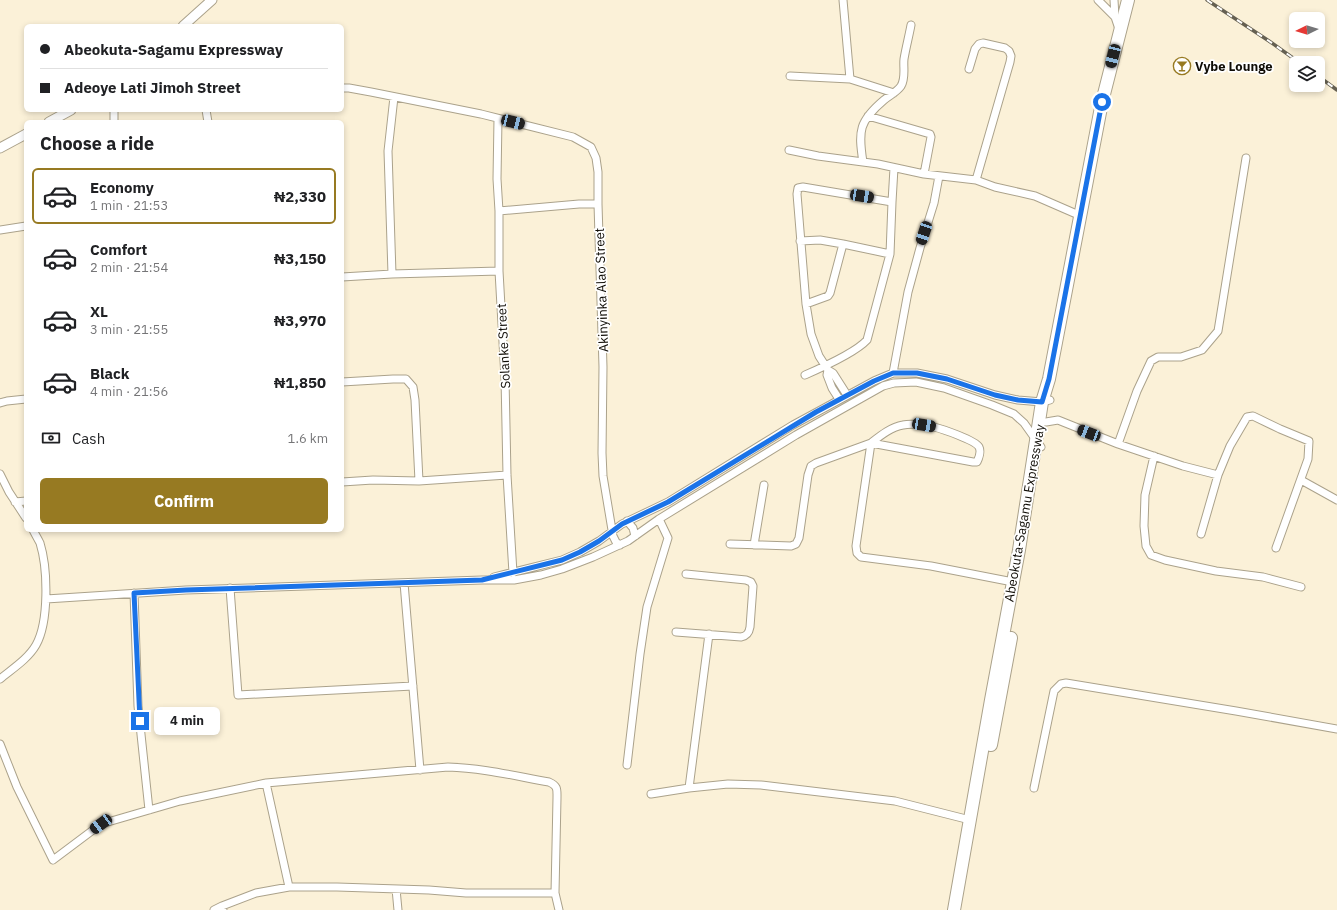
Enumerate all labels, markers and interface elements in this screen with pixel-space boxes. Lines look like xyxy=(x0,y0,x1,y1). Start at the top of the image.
north arrow xyxy=(1289,12,1325,48)
map controls xyxy=(1289,12,1325,92)
text: Abeokuta-Sagamu Expressway xyxy=(64,40,283,59)
car xyxy=(1104,43,1122,69)
bar icon: Vybe Lounge xyxy=(1172,56,1192,76)
button: layers xyxy=(1289,56,1325,92)
place label: Vybe Lounge xyxy=(1195,58,1273,75)
text: Adeoye Lati Jimoh Street xyxy=(64,78,241,97)
route start xyxy=(1093,93,1111,111)
car xyxy=(500,113,526,131)
text: Choose a ride xyxy=(40,132,154,155)
icon: car xyxy=(42,178,78,214)
text: Economy xyxy=(90,178,154,197)
text: ₦2,330 xyxy=(274,187,326,206)
car xyxy=(849,188,875,204)
text: 1 min · 21:53 xyxy=(90,197,168,214)
car xyxy=(915,220,933,246)
street label: Akinyinka Alao Street xyxy=(591,227,612,352)
icon: car xyxy=(42,240,78,276)
text: Comfort xyxy=(90,240,147,259)
text: ₦3,150 xyxy=(274,249,326,268)
text: 2 min · 21:54 xyxy=(90,259,168,276)
icon: car xyxy=(42,302,78,338)
text: XL xyxy=(90,302,108,321)
street label: Solanke Street xyxy=(493,303,514,389)
text: ₦3,970 xyxy=(274,311,326,330)
text: 3 min · 21:55 xyxy=(90,321,168,338)
icon: car xyxy=(42,364,78,400)
text: Black xyxy=(90,364,130,383)
text: ₦1,850 xyxy=(274,373,326,392)
text: 4 min · 21:56 xyxy=(90,383,168,400)
car xyxy=(911,417,937,433)
street label: Abeokuta-Sagamu Expressway xyxy=(1000,422,1049,603)
car xyxy=(1076,423,1102,443)
icon: cash xyxy=(40,427,62,449)
text: Cash xyxy=(72,429,105,448)
text: 1.6 km xyxy=(288,430,328,447)
button: Confirm xyxy=(40,478,328,524)
callout: 4 min xyxy=(154,707,220,735)
route end xyxy=(131,712,149,730)
text: 4 min xyxy=(170,712,204,729)
car xyxy=(88,812,114,836)

